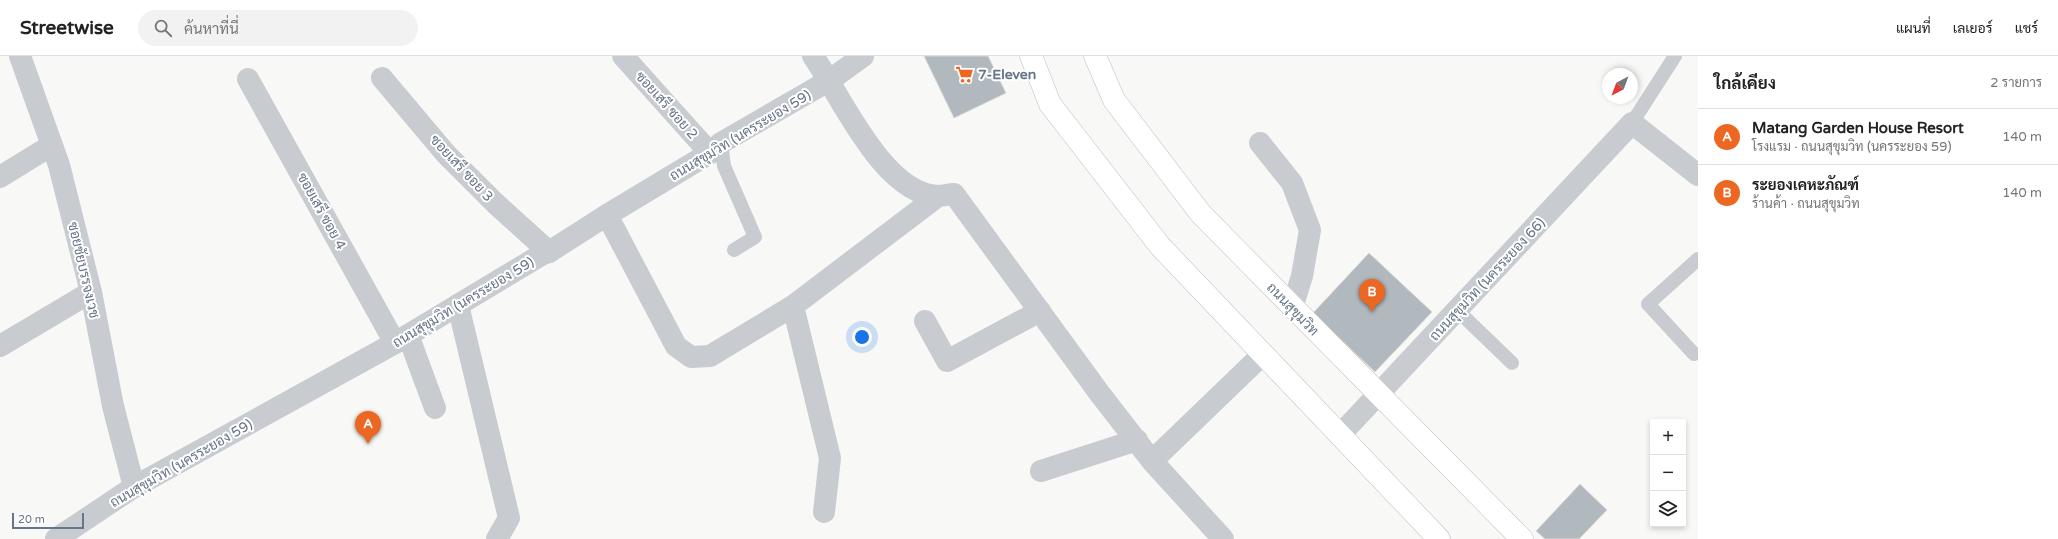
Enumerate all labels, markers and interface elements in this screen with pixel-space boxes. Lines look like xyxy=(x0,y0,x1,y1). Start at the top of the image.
search box xyxy=(138,10,418,46)
text: Streetwise xyxy=(20,17,114,39)
icon: search xyxy=(152,17,174,39)
text: ค้นหาที่นี่ xyxy=(184,20,239,38)
text: แผนที่ xyxy=(1896,20,1931,37)
text: เลเยอร์ xyxy=(1953,20,1993,37)
text: แชร์ xyxy=(2015,20,2038,37)
supermarket icon: 7-Eleven xyxy=(955,64,975,84)
place label: 7-Eleven xyxy=(978,66,1036,83)
street label: ซอยเสรี ซอย 2 xyxy=(632,67,702,143)
north arrow xyxy=(1602,68,1638,104)
text: ใกล้เคียง xyxy=(1714,73,1776,94)
text: 2 รายการ xyxy=(1990,75,2042,91)
street label: ถนนสุขุมวิท (นครระยอง 59) xyxy=(666,86,815,185)
text: Matang Garden House Resort xyxy=(1752,119,1964,137)
text: A xyxy=(1722,129,1732,145)
text: 140 m xyxy=(2002,129,2042,145)
street label: ซอยเสรี ซอย 3 xyxy=(426,131,498,205)
text: โรงแรม · ถนนสุขุมวิท (นครระยอง 59) xyxy=(1752,139,1951,155)
street label: ซอยเสรี ซอย 4 xyxy=(294,169,351,253)
text: ระยองเคหะภัณฑ์ xyxy=(1752,176,1859,194)
text: B xyxy=(1722,185,1732,201)
text: 140 m xyxy=(2002,185,2042,201)
text: ร้านค้า · ถนนสุขุมวิท xyxy=(1752,196,1860,212)
street label: ถนนสุขุมวิท (นครระยอง 66) xyxy=(1426,214,1550,345)
street label: ซอยชัยบรรจงเวช xyxy=(64,220,103,320)
street label: ถนนสุขุมวิท (นครระยอง 59) xyxy=(389,253,538,352)
street label: ถนนสุขุมวิท xyxy=(1262,279,1322,340)
pin: B xyxy=(1359,279,1385,312)
your location xyxy=(852,327,872,347)
pin: A xyxy=(355,411,381,444)
street label: ถนนสุขุมวิท (นครระยอง 59) xyxy=(107,416,256,512)
map controls xyxy=(1650,419,1686,527)
button: + xyxy=(1650,419,1686,455)
button: − xyxy=(1650,455,1686,491)
button: layers xyxy=(1650,491,1686,527)
scale bar xyxy=(12,511,84,530)
text: 20 m xyxy=(18,513,45,526)

